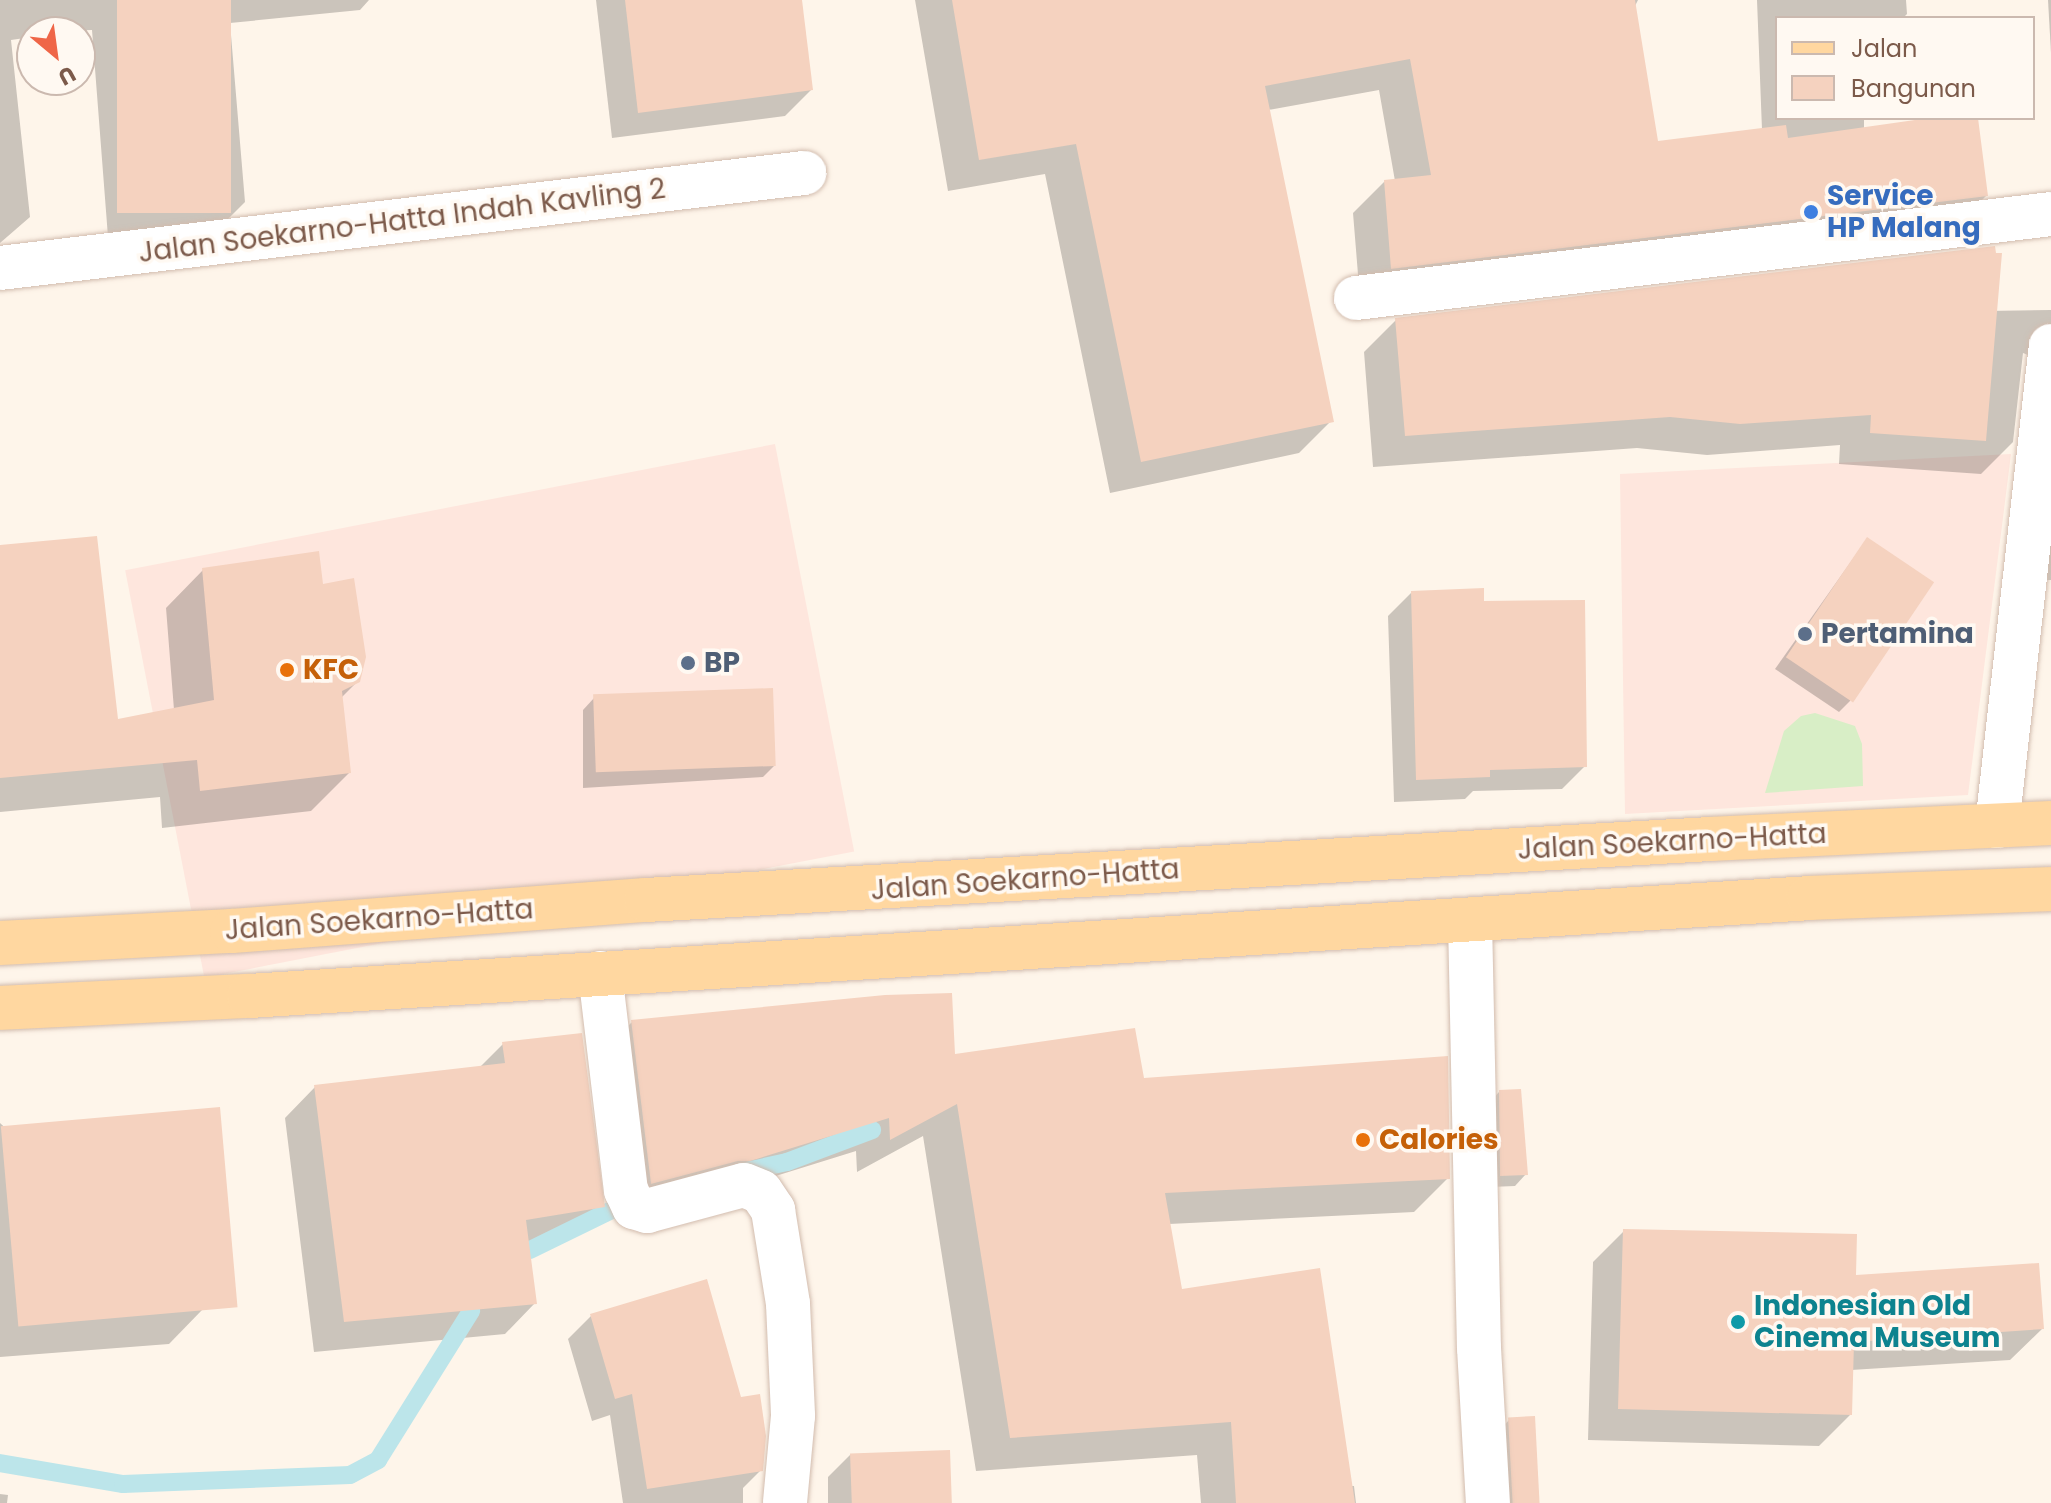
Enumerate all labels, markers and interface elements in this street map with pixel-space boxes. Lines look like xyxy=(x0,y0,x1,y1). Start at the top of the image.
north arrow xyxy=(16,16,96,96)
legend xyxy=(1775,16,2035,120)
text: Jalan xyxy=(1851,32,1917,65)
text: U xyxy=(53,58,81,93)
text: Bangunan xyxy=(1851,72,1976,105)
street label: Jalan Soekarno-Hatta Indah Kavling 2 xyxy=(137,172,667,270)
place label: Service HP Malang xyxy=(1827,179,1981,245)
marker: Service HP Malang xyxy=(1802,203,1820,221)
place label: Pertamina xyxy=(1821,617,1974,651)
marker: Pertamina xyxy=(1796,625,1814,643)
place label: BP xyxy=(704,646,740,680)
place label: KFC xyxy=(303,653,359,687)
marker: BP xyxy=(679,654,697,672)
marker: KFC xyxy=(278,661,296,679)
street label: Jalan Soekarno-Hatta xyxy=(1517,817,1827,867)
street label: Jalan Soekarno-Hatta xyxy=(870,852,1180,908)
street label: Jalan Soekarno-Hatta xyxy=(224,892,534,948)
place label: Calories xyxy=(1379,1123,1499,1157)
marker: Calories xyxy=(1354,1131,1372,1149)
place label: Indonesian Old Cinema Museum xyxy=(1754,1289,2000,1355)
marker: Indonesian Old Cinema Museum xyxy=(1729,1313,1747,1331)

